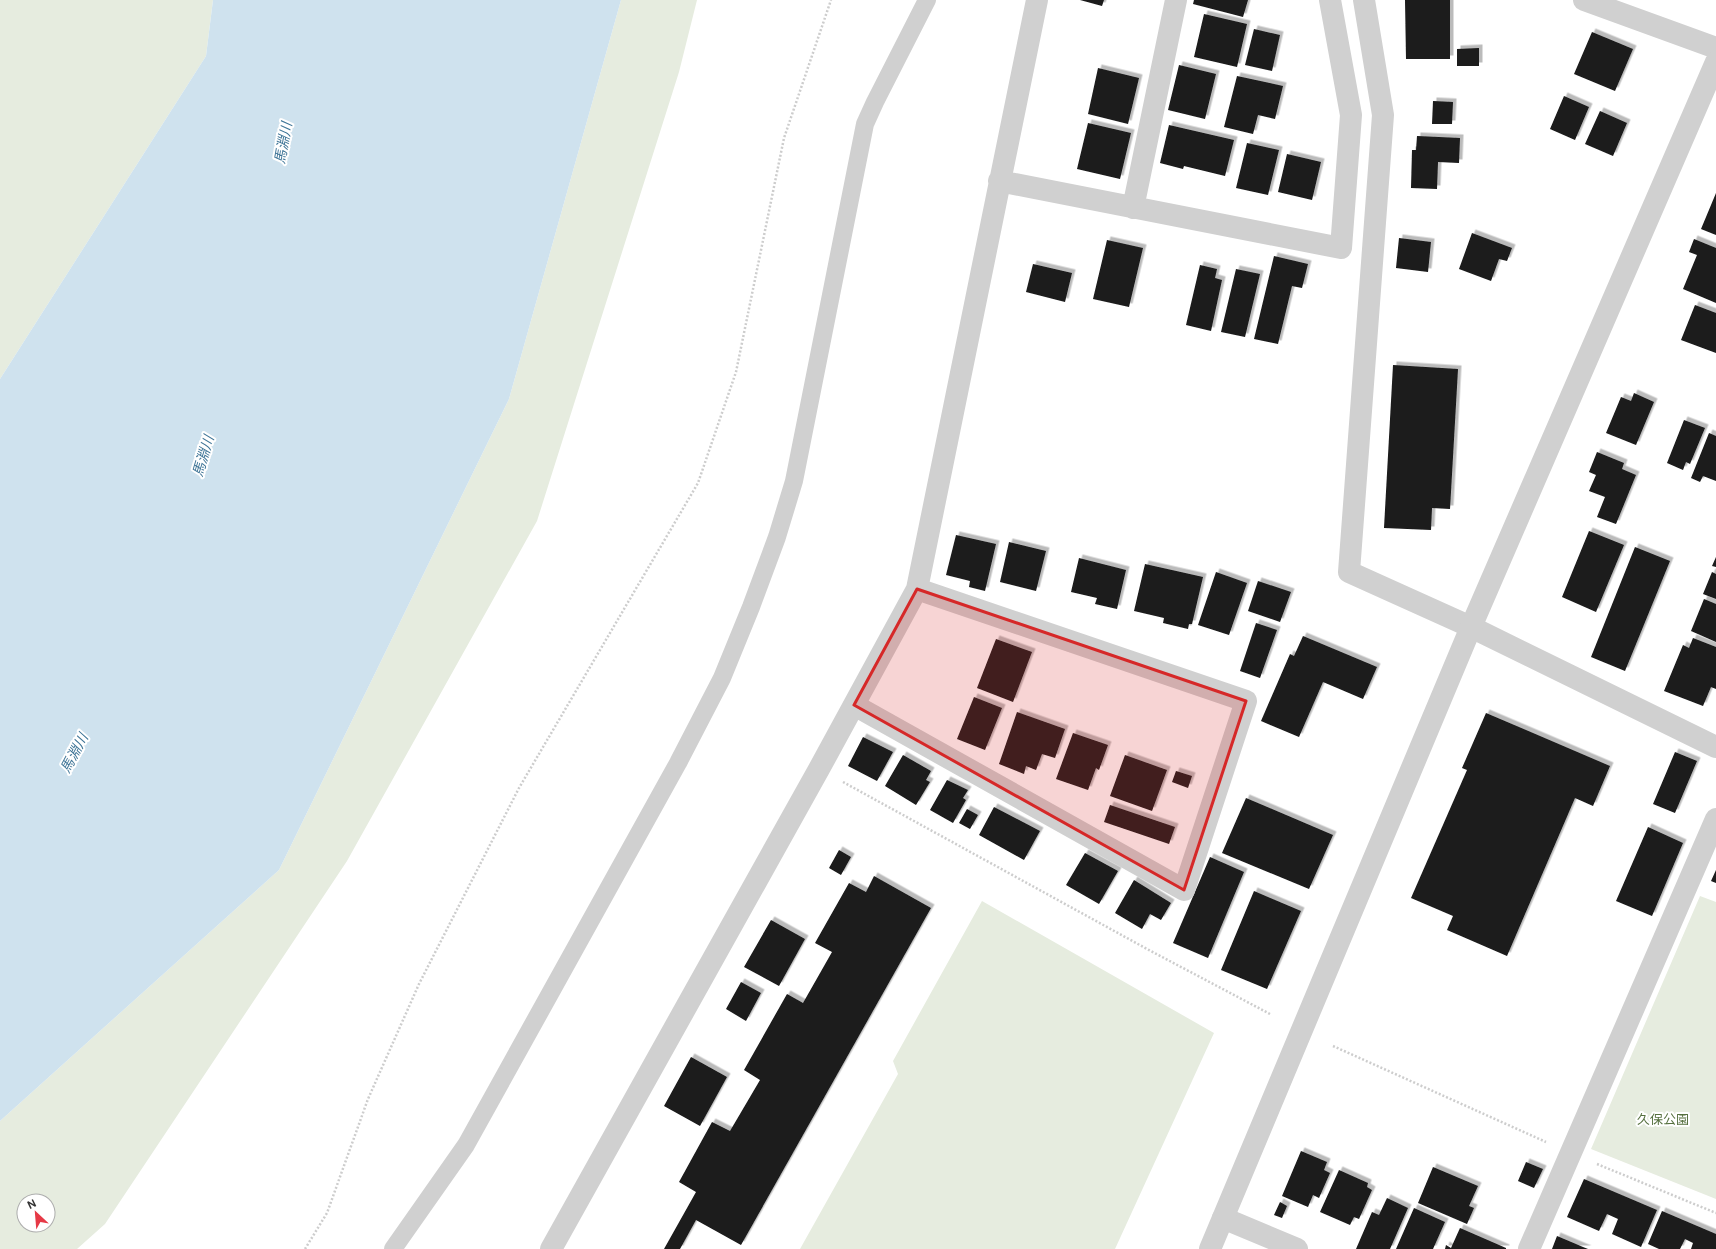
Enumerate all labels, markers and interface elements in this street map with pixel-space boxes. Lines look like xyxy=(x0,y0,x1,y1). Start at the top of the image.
water label: 馬淵川 xyxy=(270,119,296,165)
water label: 馬淵川 xyxy=(188,431,218,479)
water label: 馬淵川 xyxy=(56,728,93,776)
park label: 久保公園 xyxy=(1637,1111,1689,1128)
north arrow xyxy=(16,1193,56,1233)
text: N xyxy=(25,1196,38,1212)

